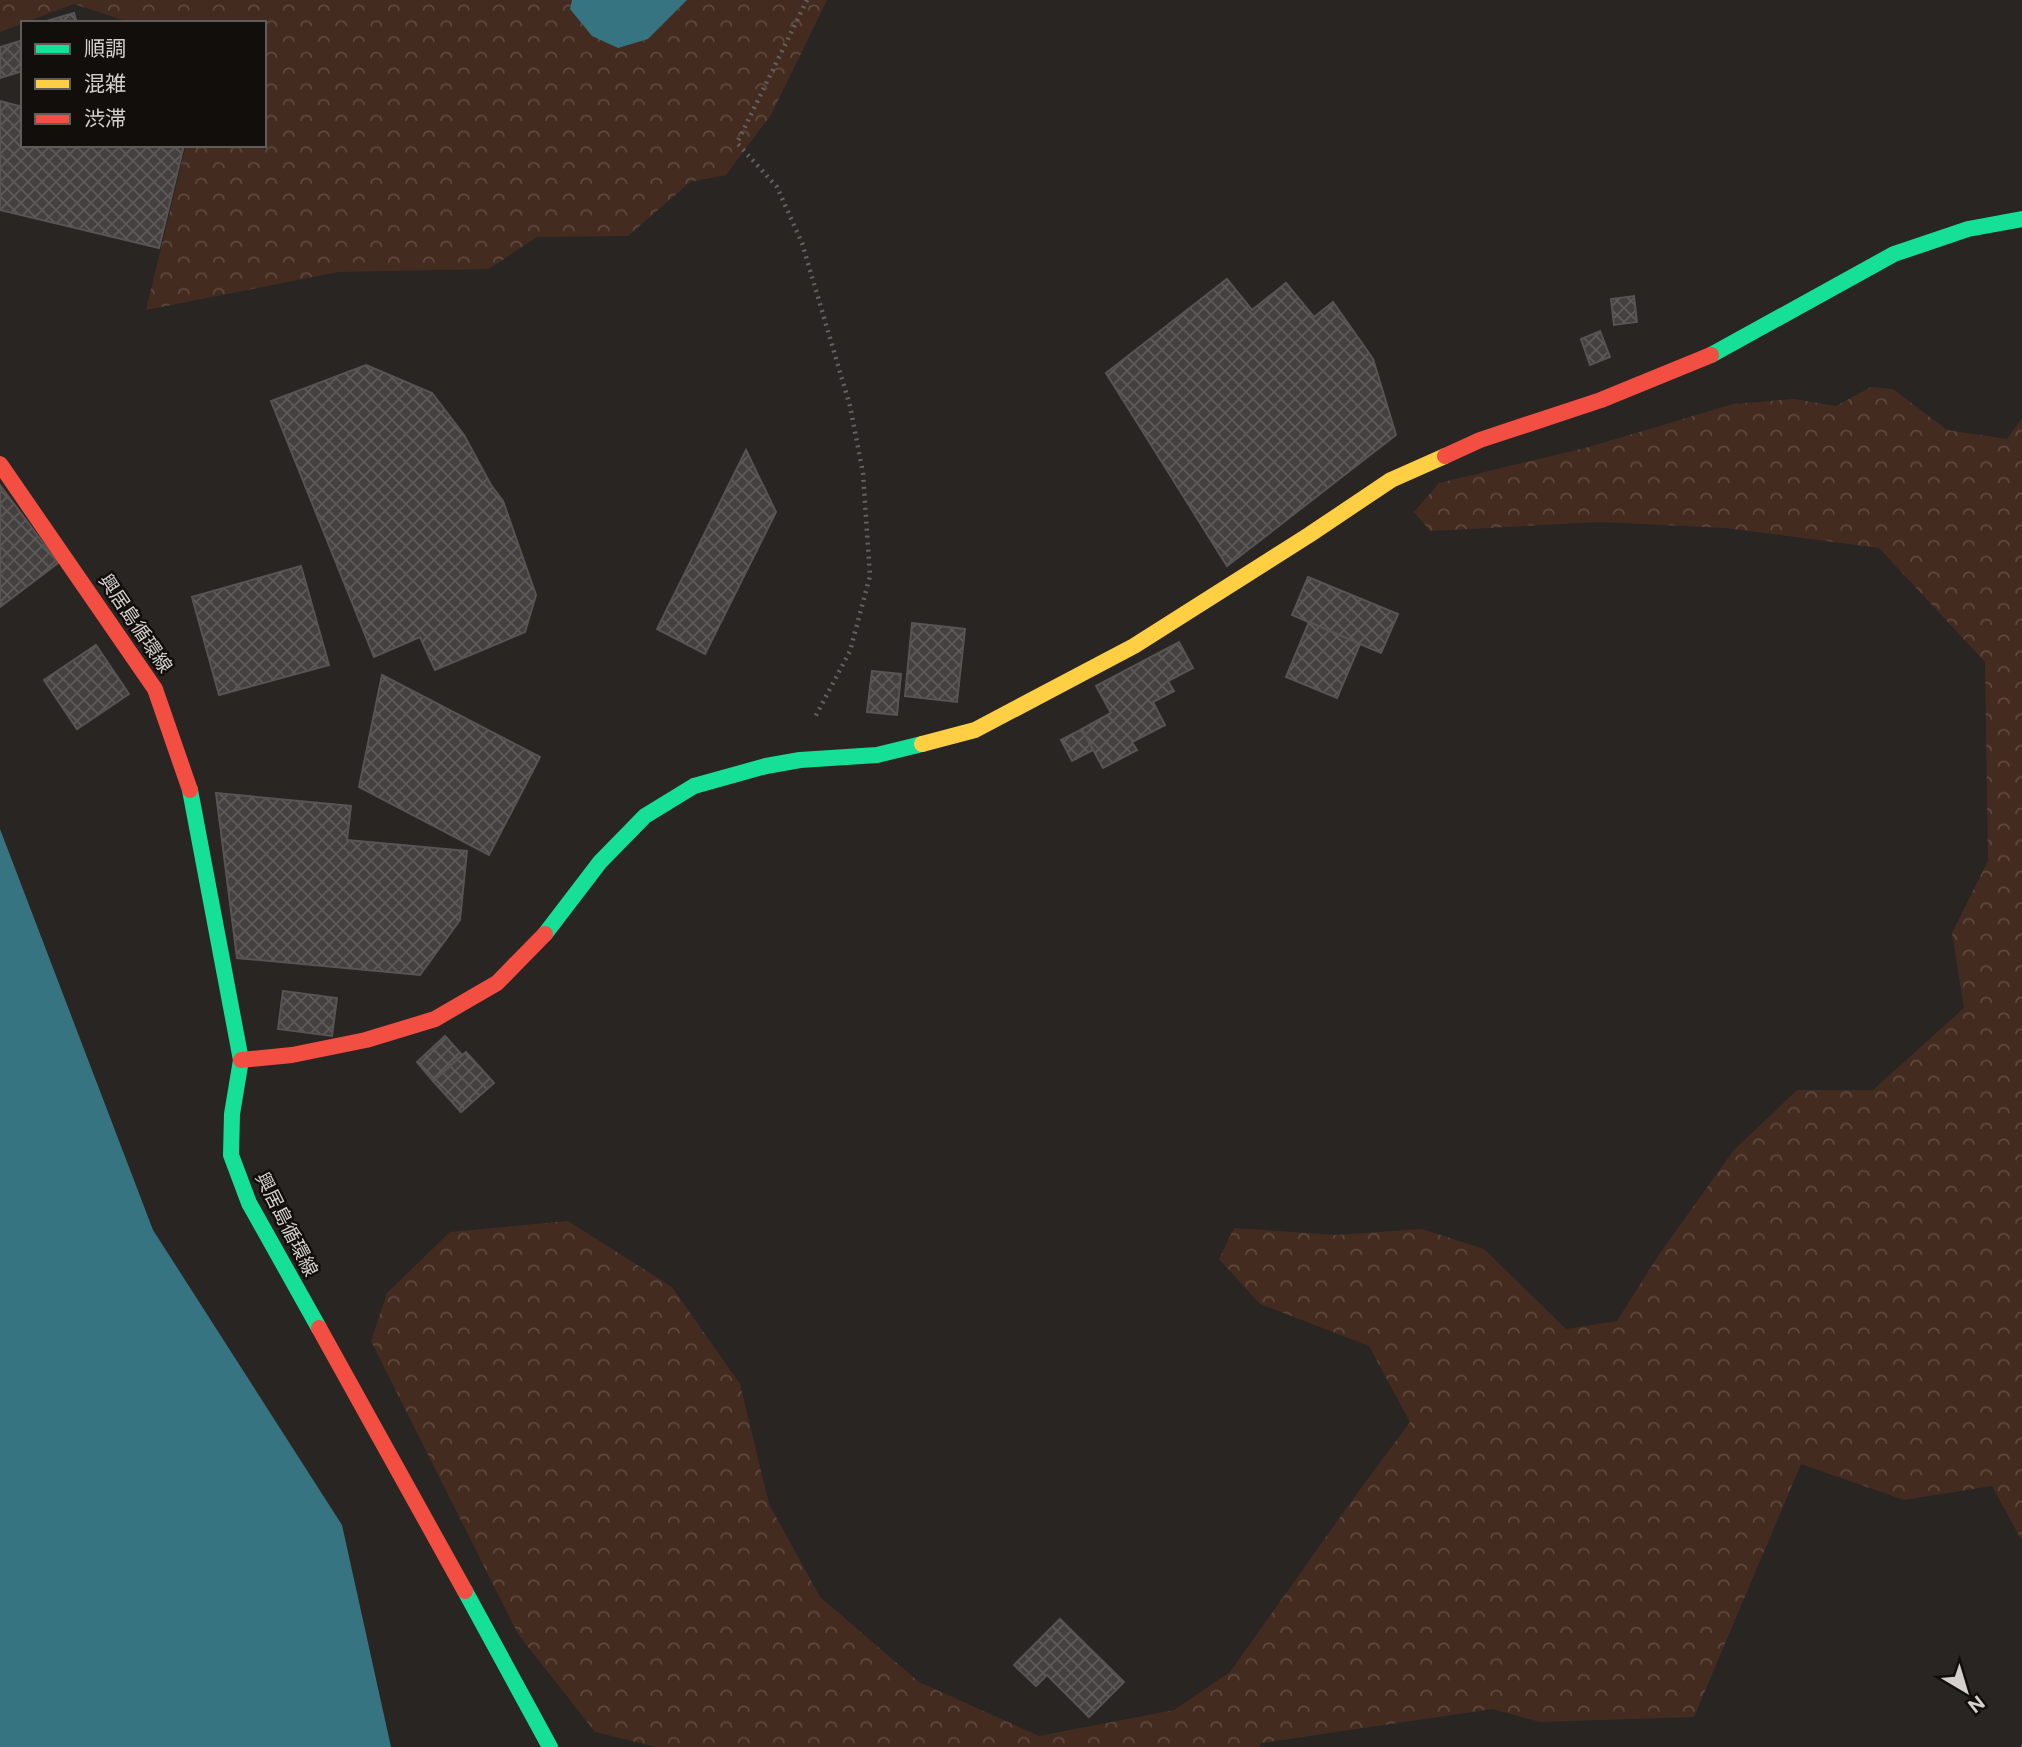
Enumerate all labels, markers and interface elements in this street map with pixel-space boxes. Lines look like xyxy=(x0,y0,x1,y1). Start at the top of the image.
legend xyxy=(21,21,266,147)
text: 順調 xyxy=(84,36,126,61)
text: 混雑 xyxy=(84,71,126,96)
text: 渋滞 xyxy=(84,106,126,131)
street label: 興居島循環線 xyxy=(95,570,177,676)
street label: 興居島循環線 xyxy=(251,1168,323,1280)
north arrow xyxy=(1931,1656,2001,1726)
text: N xyxy=(1964,1691,1989,1718)

